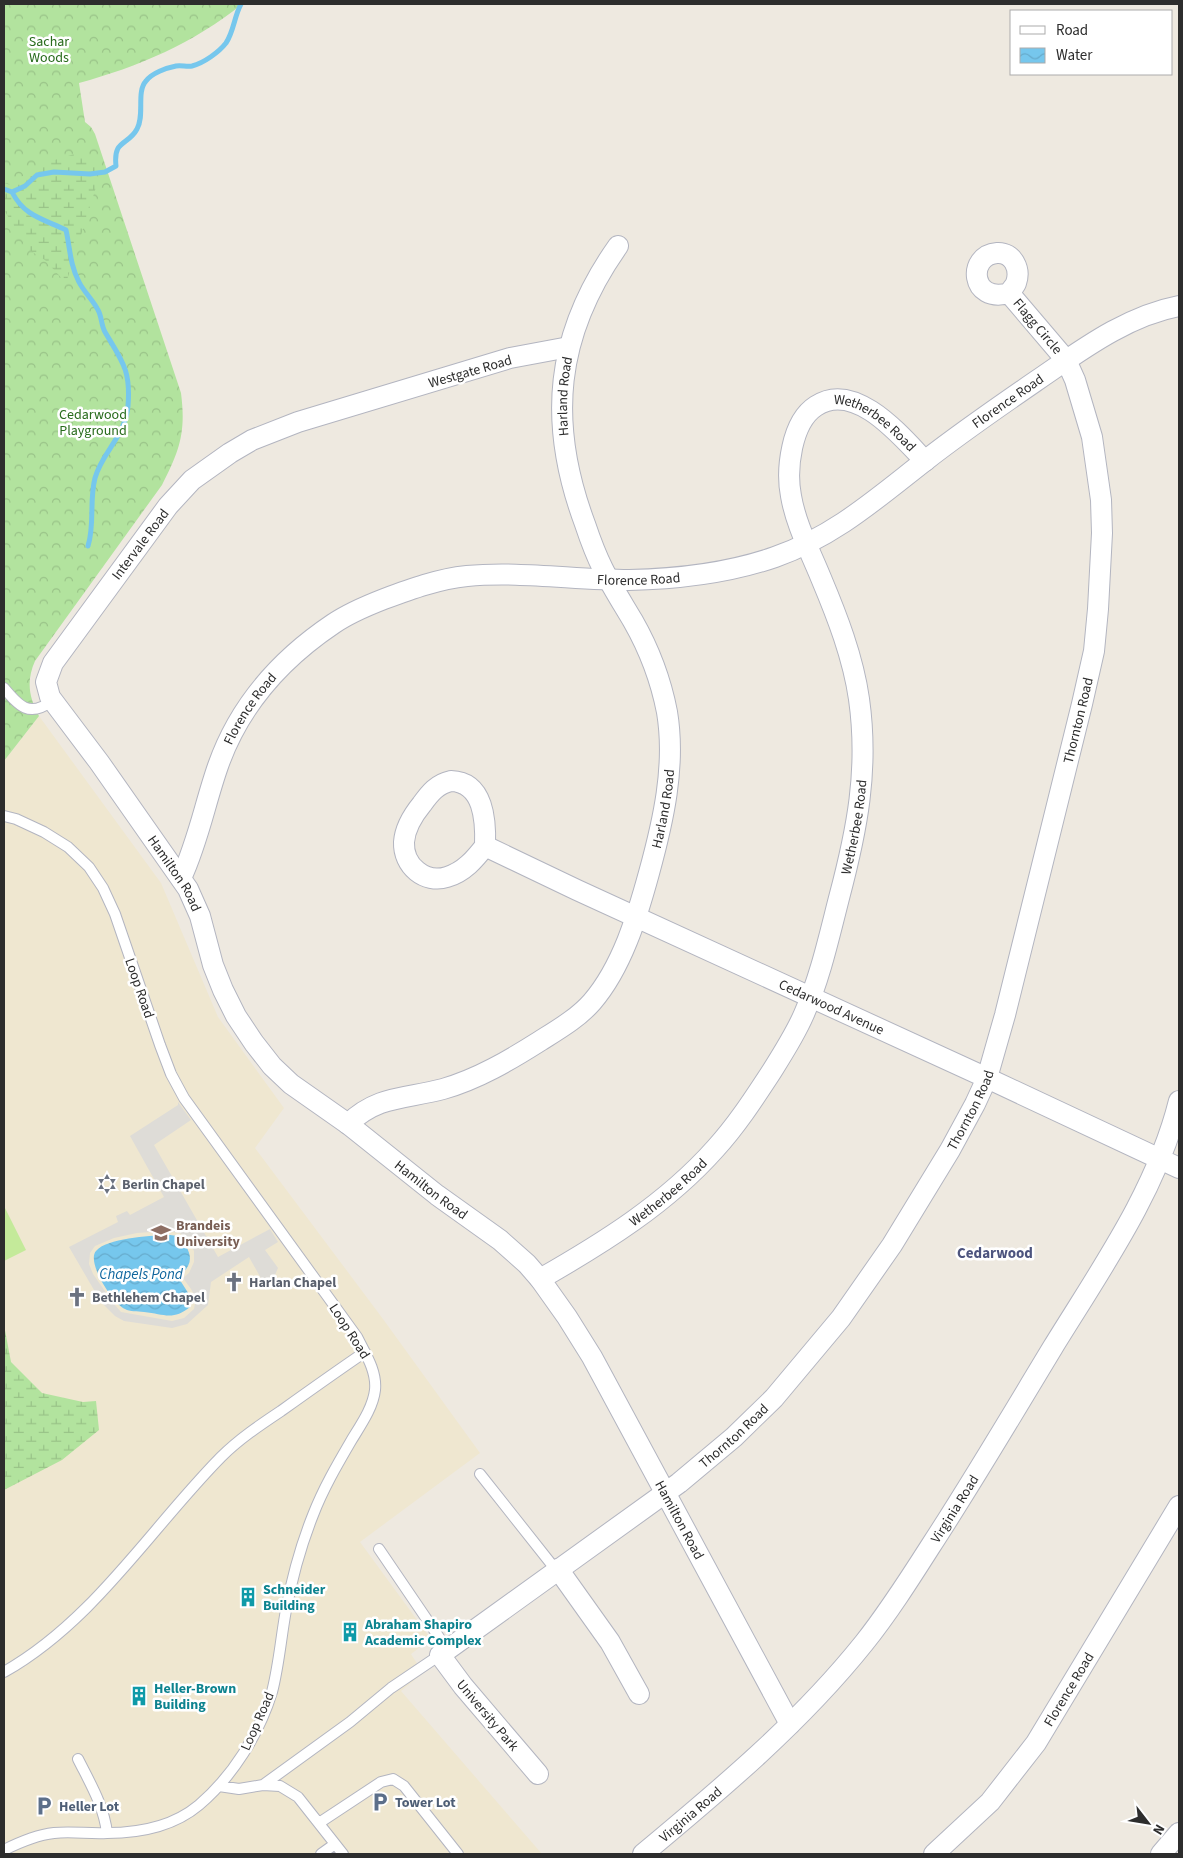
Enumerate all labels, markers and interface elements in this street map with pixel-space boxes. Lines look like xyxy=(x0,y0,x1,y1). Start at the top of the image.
legend xyxy=(1010,10,1173,75)
text: Road xyxy=(1056,20,1088,41)
park label: Sachar Woods xyxy=(29,32,69,68)
text: Water xyxy=(1056,45,1093,66)
street label: Flagg Circle xyxy=(1008,294,1067,359)
street label: Westgate Road xyxy=(426,350,514,393)
street label: Harland Road xyxy=(553,355,578,437)
street label: Florence Road xyxy=(968,370,1048,434)
street label: Wetherbee Road xyxy=(834,390,920,457)
park label: Cedarwood Playground xyxy=(59,405,127,441)
street label: Intervale Road xyxy=(107,505,174,584)
street label: Florence Road xyxy=(597,568,681,591)
street label: Florence Road xyxy=(219,669,282,748)
street label: Thornton Road xyxy=(1059,676,1099,766)
street label: Harland Road xyxy=(647,768,680,851)
street label: Wetherbee Road xyxy=(836,779,872,877)
street label: Hamilton Road xyxy=(142,831,206,915)
street label: Loop Road xyxy=(119,956,159,1021)
street label: Cedarwood Avenue xyxy=(775,975,887,1040)
street label: Thornton Road xyxy=(943,1068,1000,1154)
street label: Wetherbee Road xyxy=(625,1154,712,1232)
street label: Hamilton Road xyxy=(390,1156,471,1225)
synagogue icon: Berlin Chapel xyxy=(96,1173,118,1195)
place label: Berlin Chapel xyxy=(122,1175,205,1195)
place label: Brandeis University xyxy=(176,1216,241,1252)
school or university icon: Brandeis University xyxy=(150,1222,172,1244)
district label: Cedarwood xyxy=(957,1243,1033,1264)
water label: Chapels Pond xyxy=(99,1264,184,1285)
church icon: Harlan Chapel xyxy=(223,1271,245,1293)
place label: Harlan Chapel xyxy=(249,1273,336,1293)
church icon: Bethlehem Chapel xyxy=(66,1286,88,1308)
place label: Bethlehem Chapel xyxy=(92,1288,205,1308)
street label: Loop Road xyxy=(324,1300,375,1363)
street label: Thornton Road xyxy=(695,1399,774,1473)
street label: Virginia Road xyxy=(926,1471,984,1547)
street label: Hamilton Road xyxy=(649,1477,709,1564)
place label: Schneider Building xyxy=(263,1580,326,1616)
building icon: Schneider Building xyxy=(237,1586,259,1608)
place label: Abraham Shapiro Academic Complex xyxy=(364,1615,481,1651)
building icon: Abraham Shapiro Academic Complex xyxy=(339,1621,361,1643)
street label: Florence Road xyxy=(1039,1649,1099,1731)
street label: University Park xyxy=(451,1676,523,1756)
place label: Heller-Brown Building xyxy=(154,1679,236,1715)
building icon: Heller-Brown Building xyxy=(128,1685,150,1707)
street label: Loop Road xyxy=(236,1689,280,1754)
street label: Virginia Road xyxy=(655,1782,727,1847)
parking icon: Tower Lot xyxy=(369,1791,391,1813)
place label: Tower Lot xyxy=(395,1793,456,1813)
parking icon: Heller Lot xyxy=(33,1795,55,1817)
place label: Heller Lot xyxy=(59,1797,120,1817)
north arrow xyxy=(1123,1798,1173,1848)
text: N xyxy=(1147,1820,1169,1838)

